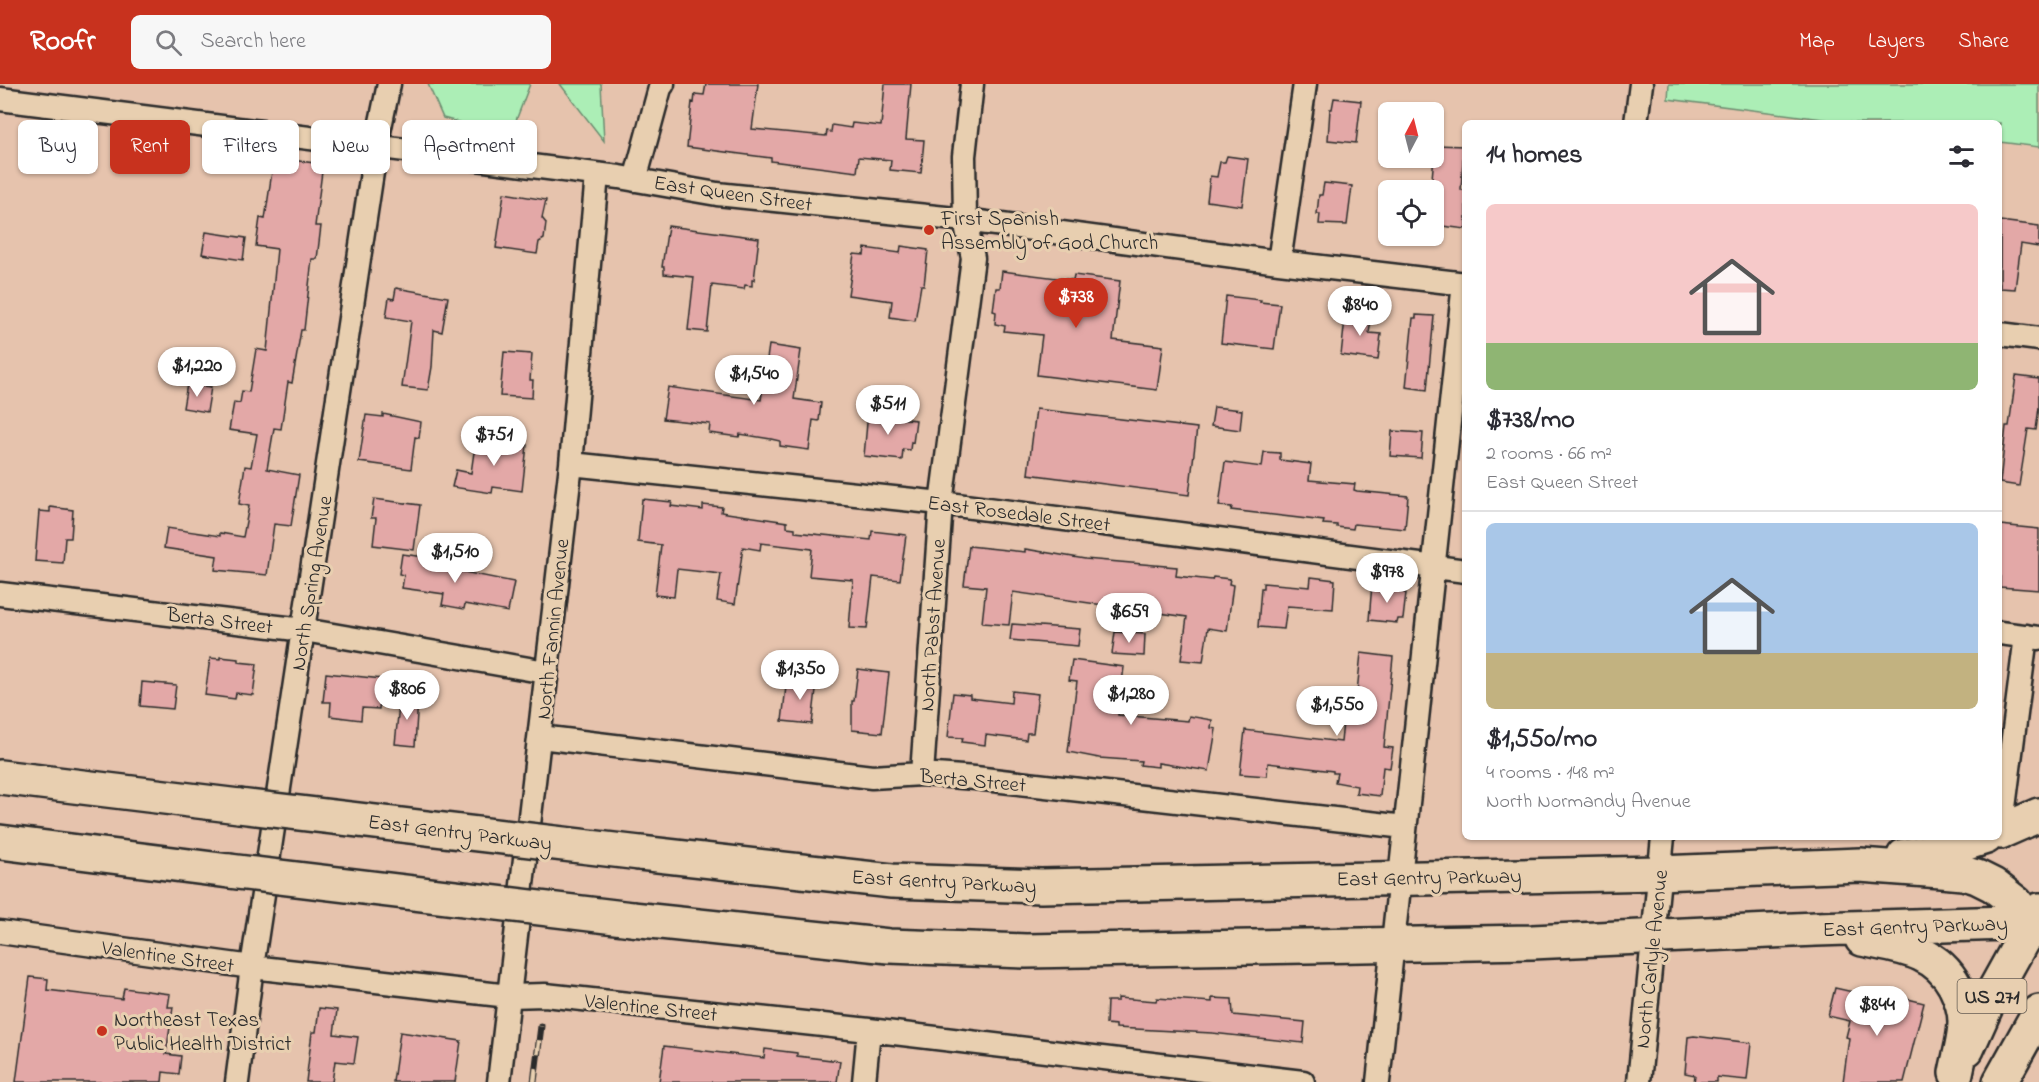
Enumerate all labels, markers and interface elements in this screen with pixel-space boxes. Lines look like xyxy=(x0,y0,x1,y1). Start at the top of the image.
search box xyxy=(131,15,551,69)
text: Roofr xyxy=(30,22,95,63)
icon: search xyxy=(152,26,185,59)
text: Search here xyxy=(200,26,306,58)
text: Map xyxy=(1799,27,1835,57)
text: Layers xyxy=(1868,27,1925,57)
text: Share xyxy=(1958,27,2009,57)
north arrow xyxy=(1378,102,1444,168)
map controls xyxy=(1378,102,1444,246)
chip: Buy xyxy=(18,120,98,174)
chip: Rent xyxy=(110,120,190,174)
chip: Filters xyxy=(202,120,299,174)
chip: New xyxy=(311,120,390,174)
chip: Apartment xyxy=(402,120,537,174)
text: 14 homes xyxy=(1486,137,1582,175)
icon: filters xyxy=(1945,140,1978,173)
street label: East Queen Street xyxy=(651,169,814,221)
button: locate xyxy=(1378,180,1444,246)
place label: First Spanish Assembly of God Church xyxy=(940,205,1158,261)
marker: First Spanish Assembly of God Church xyxy=(922,223,936,237)
icon: home xyxy=(1678,243,1786,351)
pin: $738 xyxy=(1040,278,1112,329)
text: $738 xyxy=(1058,283,1094,312)
pin: $840 xyxy=(1324,286,1396,337)
text: $840 xyxy=(1342,291,1378,320)
pin: $1,220 xyxy=(148,347,246,398)
text: $1,220 xyxy=(172,352,222,381)
pin: $1,540 xyxy=(705,355,803,406)
text: $1,540 xyxy=(729,360,779,389)
pin: $511 xyxy=(852,385,924,436)
text: $511 xyxy=(870,390,906,419)
text: $738/mo xyxy=(1486,402,1575,440)
pin: $751 xyxy=(458,416,530,467)
text: $751 xyxy=(475,421,513,450)
text: 2 rooms · 66 m² xyxy=(1486,440,1612,469)
text: East Queen Street xyxy=(1486,469,1638,498)
street label: East Rosedale Street xyxy=(926,489,1112,541)
street label: North Spring Avenue xyxy=(284,493,344,673)
pin: $1,510 xyxy=(406,533,504,584)
street label: North Fannin Avenue xyxy=(530,537,578,721)
street label: North Pabst Avenue xyxy=(913,537,955,712)
text: $1,510 xyxy=(431,538,479,567)
pin: $978 xyxy=(1351,553,1423,604)
text: $978 xyxy=(1370,558,1404,587)
icon: home xyxy=(1678,562,1786,670)
pin: $659 xyxy=(1093,593,1165,644)
text: $659 xyxy=(1110,598,1148,627)
street label: Berta Street xyxy=(164,600,274,643)
pin: $1,350 xyxy=(751,650,849,701)
text: $1,350 xyxy=(775,655,825,684)
pin: $806 xyxy=(371,670,443,721)
text: $806 xyxy=(388,675,426,704)
pin: $1,280 xyxy=(1082,675,1180,726)
text: $1,280 xyxy=(1107,680,1155,709)
pin: $1,550 xyxy=(1288,686,1386,737)
text: $1,550 xyxy=(1310,691,1364,720)
text: $1,550/mo xyxy=(1486,721,1597,759)
text: 4 rooms · 148 m² xyxy=(1486,759,1615,788)
street label: Berta Street xyxy=(917,762,1027,802)
text: North Normandy Avenue xyxy=(1486,788,1691,817)
street label: East Gentry Parkway xyxy=(366,808,554,862)
street label: East Gentry Parkway xyxy=(1336,862,1522,898)
street label: East Gentry Parkway xyxy=(851,863,1037,905)
street label: North Carlyle Avenue xyxy=(1629,868,1679,1050)
street label: East Gentry Parkway xyxy=(1822,910,2008,948)
street label: Valentine Street xyxy=(99,934,236,982)
road number: US 271 xyxy=(1958,979,2026,1013)
pin: $844 xyxy=(1841,986,1913,1037)
street label: Valentine Street xyxy=(582,987,719,1031)
text: $844 xyxy=(1859,991,1895,1020)
place label: Northeast Texas Public Health District xyxy=(114,1006,292,1060)
marker: Northeast Texas Public Health District xyxy=(95,1024,109,1038)

